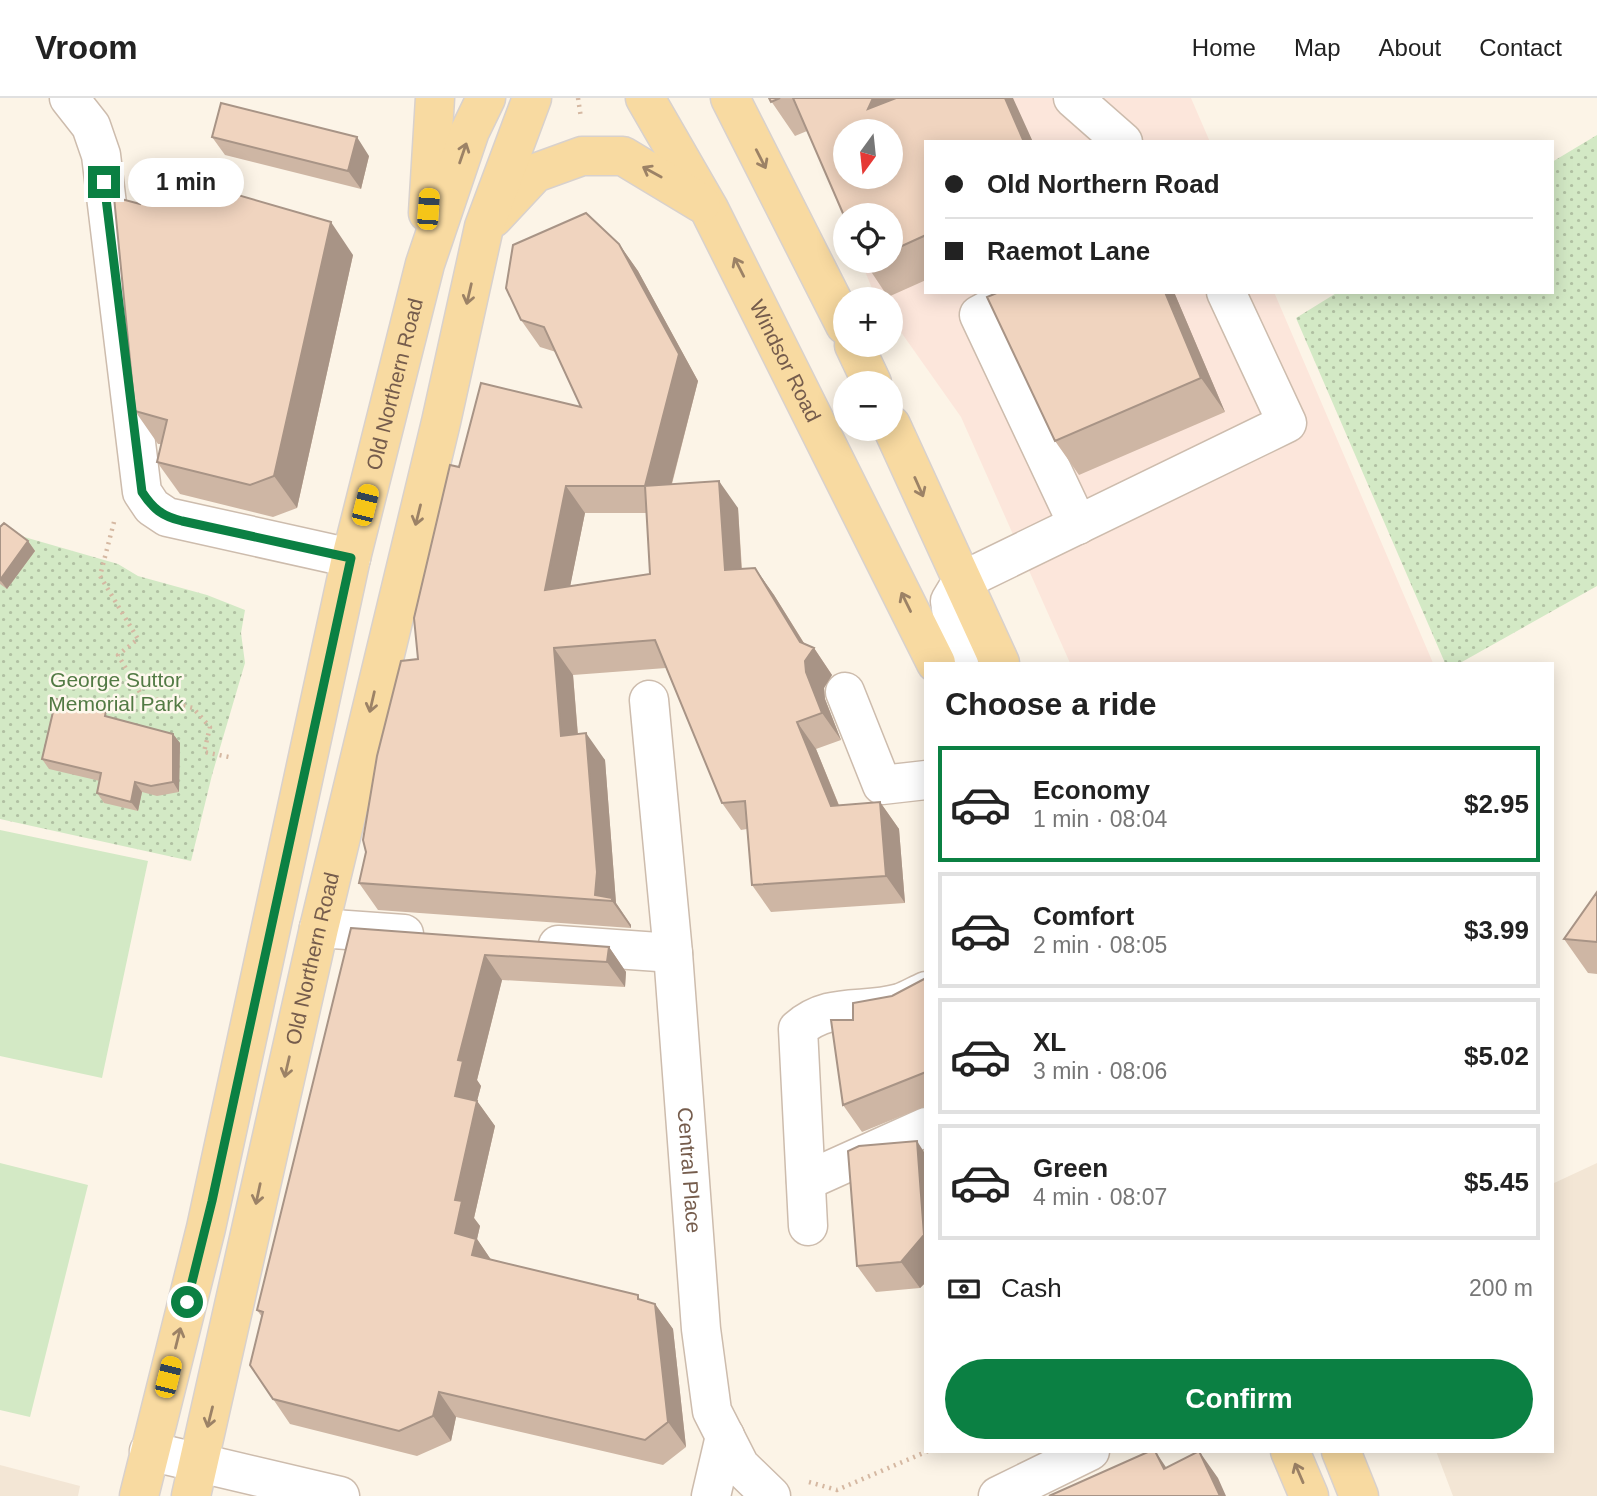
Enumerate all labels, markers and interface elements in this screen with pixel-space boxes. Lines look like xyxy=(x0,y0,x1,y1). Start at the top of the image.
text: Vroom xyxy=(35,29,138,66)
text: Home xyxy=(1192,34,1256,61)
text: Map xyxy=(1294,34,1341,61)
text: About xyxy=(1379,34,1441,61)
text: Contact xyxy=(1479,34,1562,61)
north arrow xyxy=(833,119,903,189)
map controls xyxy=(833,119,903,441)
one-way arrow xyxy=(457,142,470,164)
one-way arrow xyxy=(755,148,769,168)
callout: 1 min xyxy=(128,158,244,206)
one-way arrow xyxy=(642,165,663,178)
route end xyxy=(88,166,120,198)
text: 1 min xyxy=(156,169,216,195)
text: Old Northern Road xyxy=(987,169,1220,199)
car xyxy=(417,187,440,231)
button: locate xyxy=(833,203,903,273)
text: Raemot Lane xyxy=(987,236,1150,266)
one-way arrow xyxy=(731,257,745,278)
one-way arrow xyxy=(462,282,476,305)
button: + xyxy=(833,287,903,357)
street label: Old Northern Road xyxy=(362,296,427,472)
street label: Windsor Road xyxy=(745,296,825,425)
button: − xyxy=(833,371,903,441)
one-way arrow xyxy=(913,476,926,498)
car xyxy=(350,482,381,528)
one-way arrow xyxy=(411,503,424,526)
one-way arrow xyxy=(898,592,912,613)
park label: George Suttor Memorial Park xyxy=(48,668,184,715)
text: Choose a ride xyxy=(945,686,1157,722)
one-way arrow xyxy=(365,691,378,713)
icon: car xyxy=(949,773,1012,836)
text: Economy xyxy=(1033,775,1150,805)
text: $2.95 xyxy=(1464,789,1529,819)
text: 1 min · 08:04 xyxy=(1033,806,1167,832)
street label: Old Northern Road xyxy=(281,870,343,1047)
icon: car xyxy=(949,899,1012,962)
text: Comfort xyxy=(1033,901,1134,931)
text: $3.99 xyxy=(1464,915,1529,945)
text: 2 min · 08:05 xyxy=(1033,932,1167,958)
icon: car xyxy=(949,1025,1012,1088)
text: XL xyxy=(1033,1027,1066,1057)
text: $5.02 xyxy=(1464,1041,1529,1071)
one-way arrow xyxy=(280,1055,293,1078)
text: 3 min · 08:06 xyxy=(1033,1058,1167,1084)
street label: Central Place xyxy=(674,1106,706,1234)
icon: car xyxy=(949,1151,1012,1214)
text: Green xyxy=(1033,1153,1108,1183)
text: $5.45 xyxy=(1464,1167,1529,1197)
one-way arrow xyxy=(251,1182,265,1205)
text: 4 min · 08:07 xyxy=(1033,1184,1167,1210)
icon: cash xyxy=(945,1270,983,1308)
text: Cash xyxy=(1001,1273,1062,1303)
text: 200 m xyxy=(1469,1275,1533,1301)
route start xyxy=(171,1286,203,1318)
one-way arrow xyxy=(172,1327,185,1349)
car xyxy=(153,1354,184,1400)
button: Confirm xyxy=(945,1359,1533,1439)
one-way arrow xyxy=(202,1405,216,1428)
one-way arrow xyxy=(1292,1463,1305,1485)

